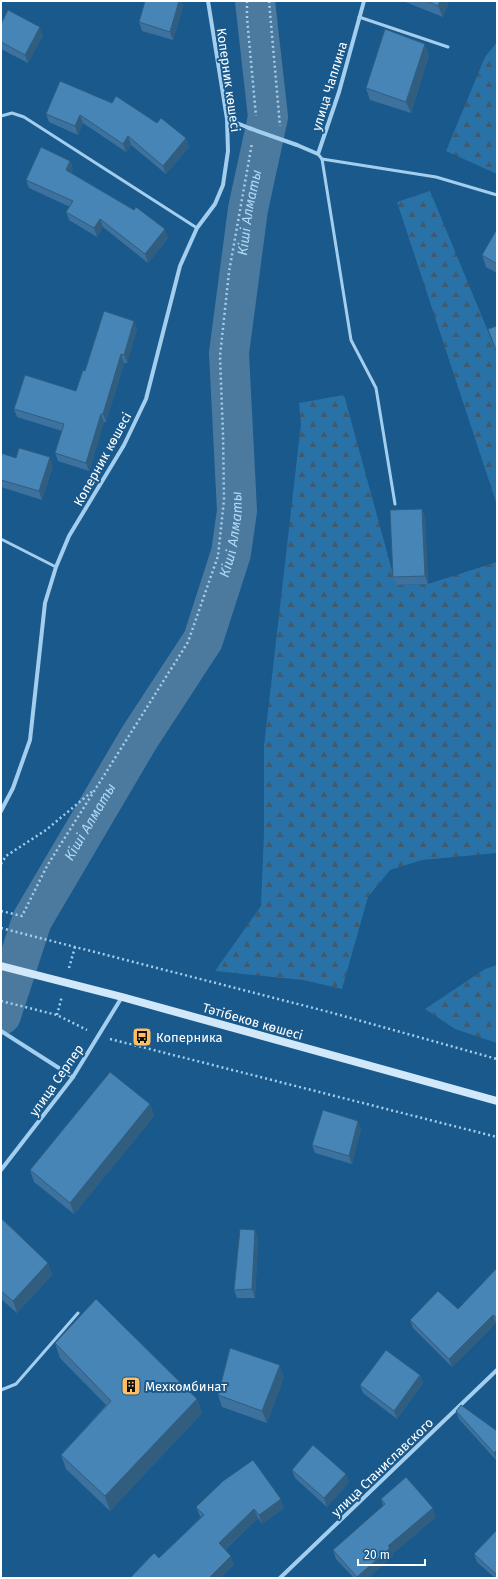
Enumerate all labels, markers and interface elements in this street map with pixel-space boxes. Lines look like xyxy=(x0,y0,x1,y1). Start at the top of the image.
street label: Коперник көшесі xyxy=(214,27,243,133)
street label: улица Чаплина xyxy=(309,40,350,133)
water label: Кіші Алматы xyxy=(234,168,265,257)
street label: Коперник көшесі xyxy=(70,410,134,509)
water label: Кіші Алматы xyxy=(216,491,246,579)
water label: Кіші Алматы xyxy=(61,780,120,864)
street label: Тәтібеков көшесі xyxy=(201,1000,305,1043)
bus stop icon: Коперника xyxy=(131,1026,153,1048)
place label: Коперника xyxy=(156,1030,223,1045)
street label: улица Серпер xyxy=(26,1042,87,1119)
building icon: Мехкомбинат xyxy=(120,1375,142,1397)
place label: Мехкомбинат xyxy=(145,1379,227,1394)
street label: улица Станиславского xyxy=(328,1415,436,1520)
scale bar xyxy=(358,1541,425,1567)
text: 20 m xyxy=(364,1548,390,1562)

